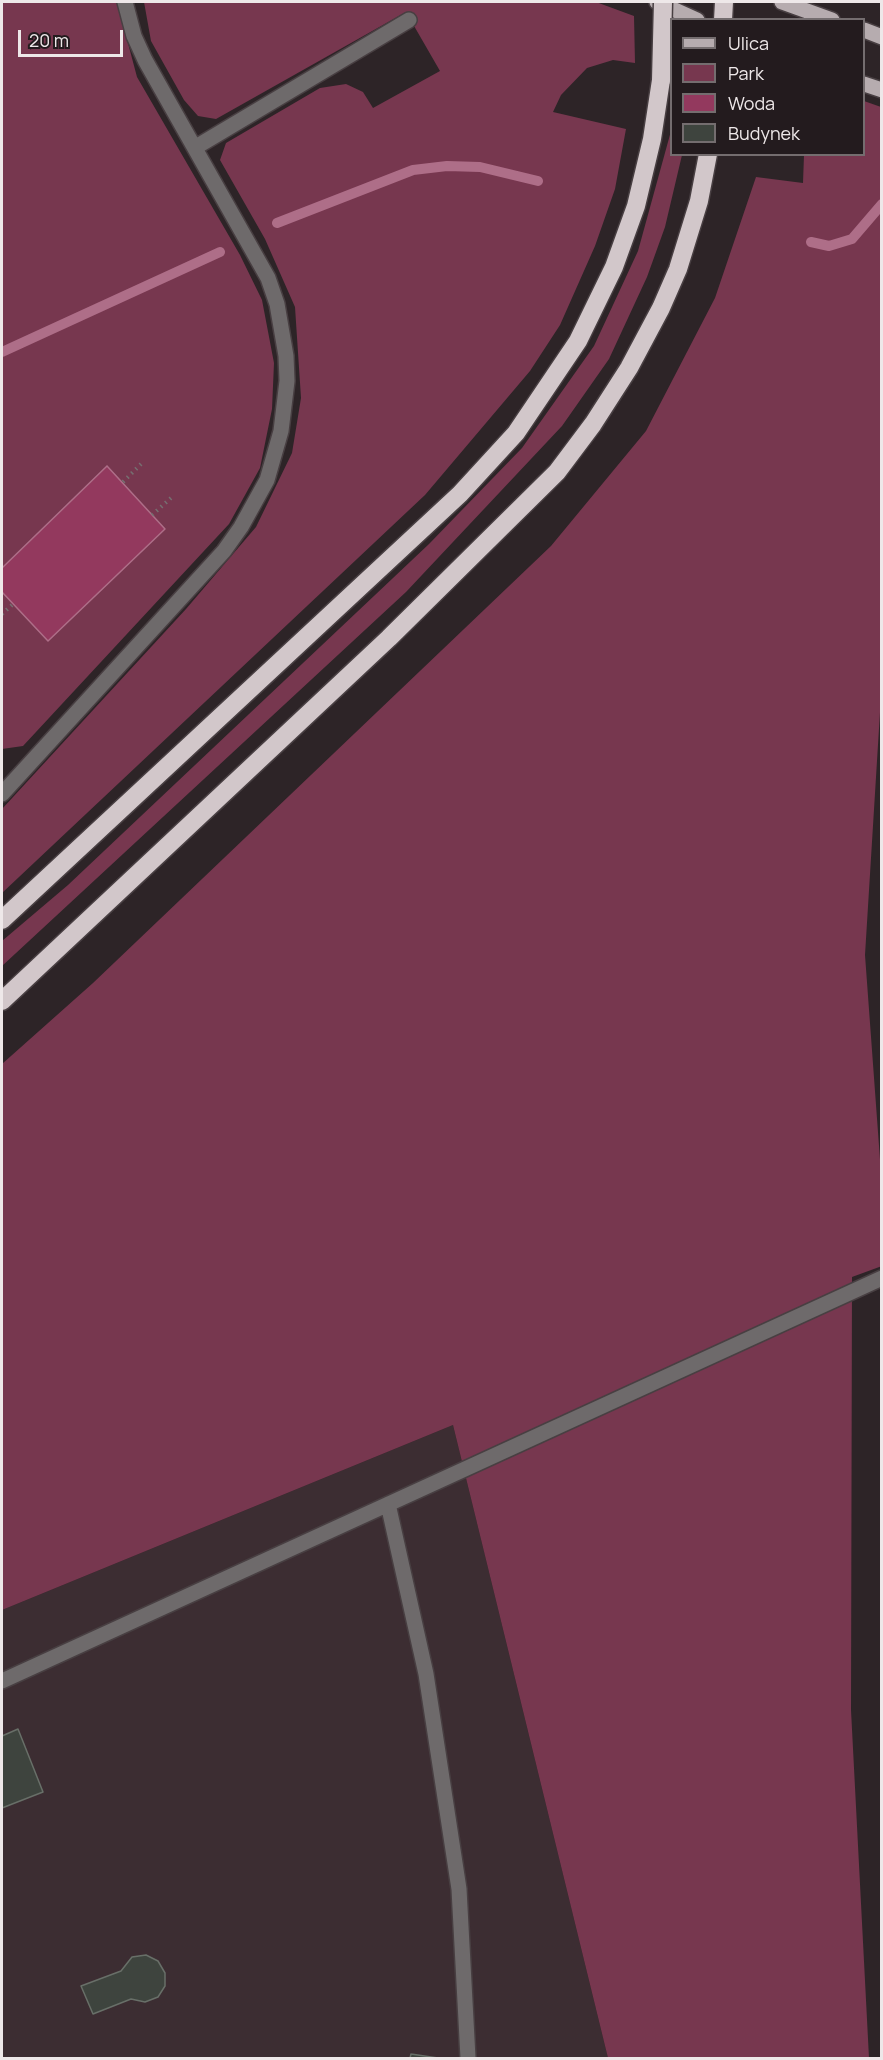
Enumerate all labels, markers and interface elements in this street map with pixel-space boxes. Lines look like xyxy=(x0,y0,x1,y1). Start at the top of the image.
scale bar xyxy=(21,18,126,56)
legend xyxy=(670,18,865,156)
text: 20 m xyxy=(29,28,69,52)
text: Ulica xyxy=(728,31,769,55)
text: Park xyxy=(728,61,764,85)
text: Woda xyxy=(728,91,775,115)
text: Budynek xyxy=(728,121,800,145)

